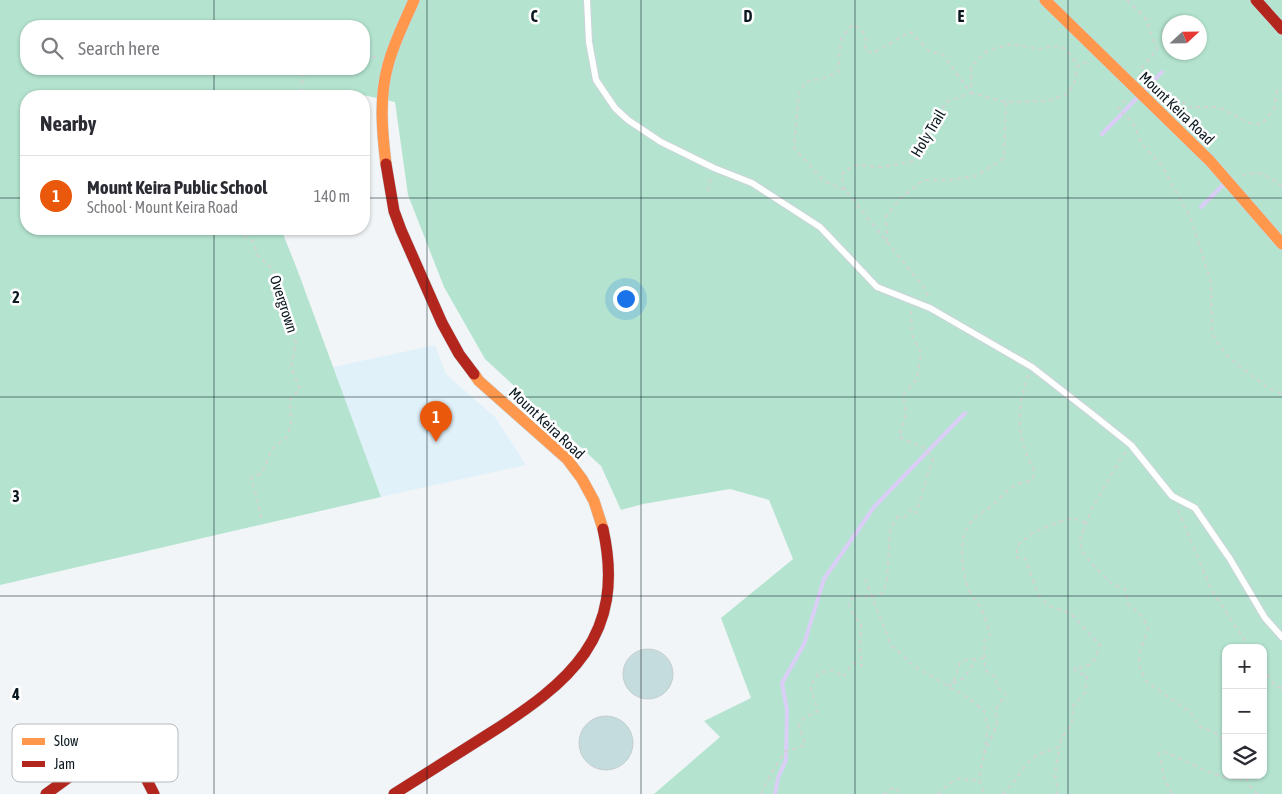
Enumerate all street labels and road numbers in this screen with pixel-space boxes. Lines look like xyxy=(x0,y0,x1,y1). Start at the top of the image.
street label: Mount Keira Road xyxy=(1136,68,1218,148)
street label: Holy Trail xyxy=(907,106,949,160)
street label: Overgrown xyxy=(267,273,301,335)
street label: Mount Keira Road xyxy=(506,384,588,462)

